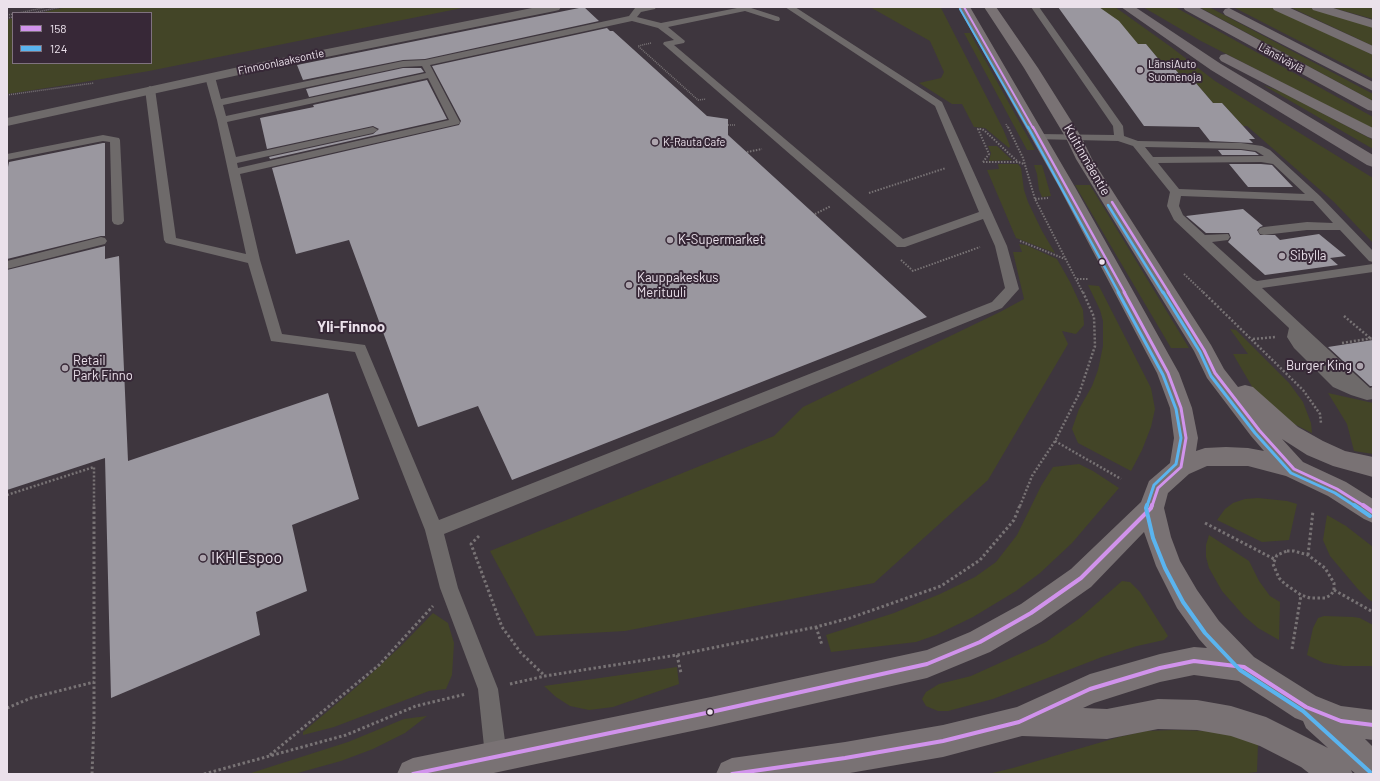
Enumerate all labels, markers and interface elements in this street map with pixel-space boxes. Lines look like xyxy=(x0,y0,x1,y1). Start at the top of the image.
legend xyxy=(12,12,152,64)
text: 158 xyxy=(50,21,67,35)
street label: Länsiväylä xyxy=(1256,40,1306,76)
text: 124 xyxy=(50,41,67,55)
street label: Finnoonlaaksontie xyxy=(237,46,325,78)
place label: LänsiAuto Suomenoja xyxy=(1148,57,1201,83)
marker: LänsiAuto Suomenoja xyxy=(1135,65,1145,75)
street label: Kuitinmäentie xyxy=(1060,122,1114,198)
place label: K-Rauta Cafe xyxy=(663,135,725,149)
marker: K-Rauta Cafe xyxy=(650,137,660,147)
place label: K-Supermarket xyxy=(678,232,764,248)
marker: K-Supermarket xyxy=(665,235,675,245)
place label: Sibylla xyxy=(1290,248,1327,264)
marker: Sibylla xyxy=(1277,251,1287,261)
unlabelled marker xyxy=(1097,257,1107,267)
place label: Kauppakeskus Merituuli xyxy=(637,270,719,301)
marker: Kauppakeskus Merituuli xyxy=(624,280,634,290)
district label: Yli-Finnoo xyxy=(317,318,385,336)
place label: Retail Park Finno xyxy=(73,353,133,384)
place label: Burger King xyxy=(1286,358,1352,374)
marker: Burger King xyxy=(1355,361,1365,371)
marker: Retail Park Finno xyxy=(60,363,70,373)
place label: IKH Espoo xyxy=(211,548,282,568)
marker: IKH Espoo xyxy=(198,553,208,563)
unlabelled marker xyxy=(705,707,715,717)

